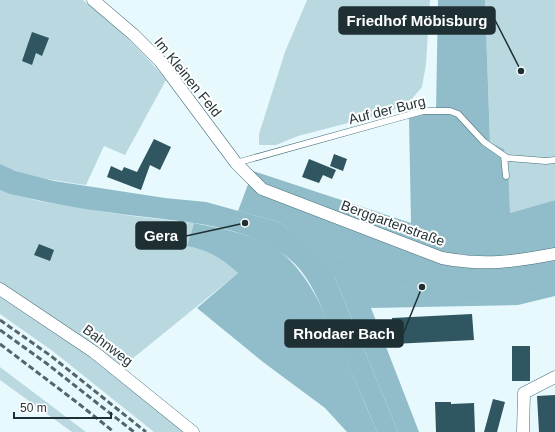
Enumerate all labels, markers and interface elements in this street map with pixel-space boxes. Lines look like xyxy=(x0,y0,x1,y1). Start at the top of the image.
callout: Friedhof Möbisburg xyxy=(339,7,495,34)
text: Friedhof Möbisburg xyxy=(347,12,487,29)
street label: Im Kleinen Feld xyxy=(151,34,225,120)
street label: Auf der Burg xyxy=(347,93,427,127)
street label: Berggartenstraße xyxy=(339,197,447,249)
callout: Gera xyxy=(136,222,186,249)
text: Gera xyxy=(144,227,179,244)
callout: Rhodaer Bach xyxy=(285,320,403,347)
street label: Bahnweg xyxy=(80,321,136,369)
text: Rhodaer Bach xyxy=(293,325,395,342)
scale bar xyxy=(14,394,111,420)
text: 50 m xyxy=(20,401,47,415)

